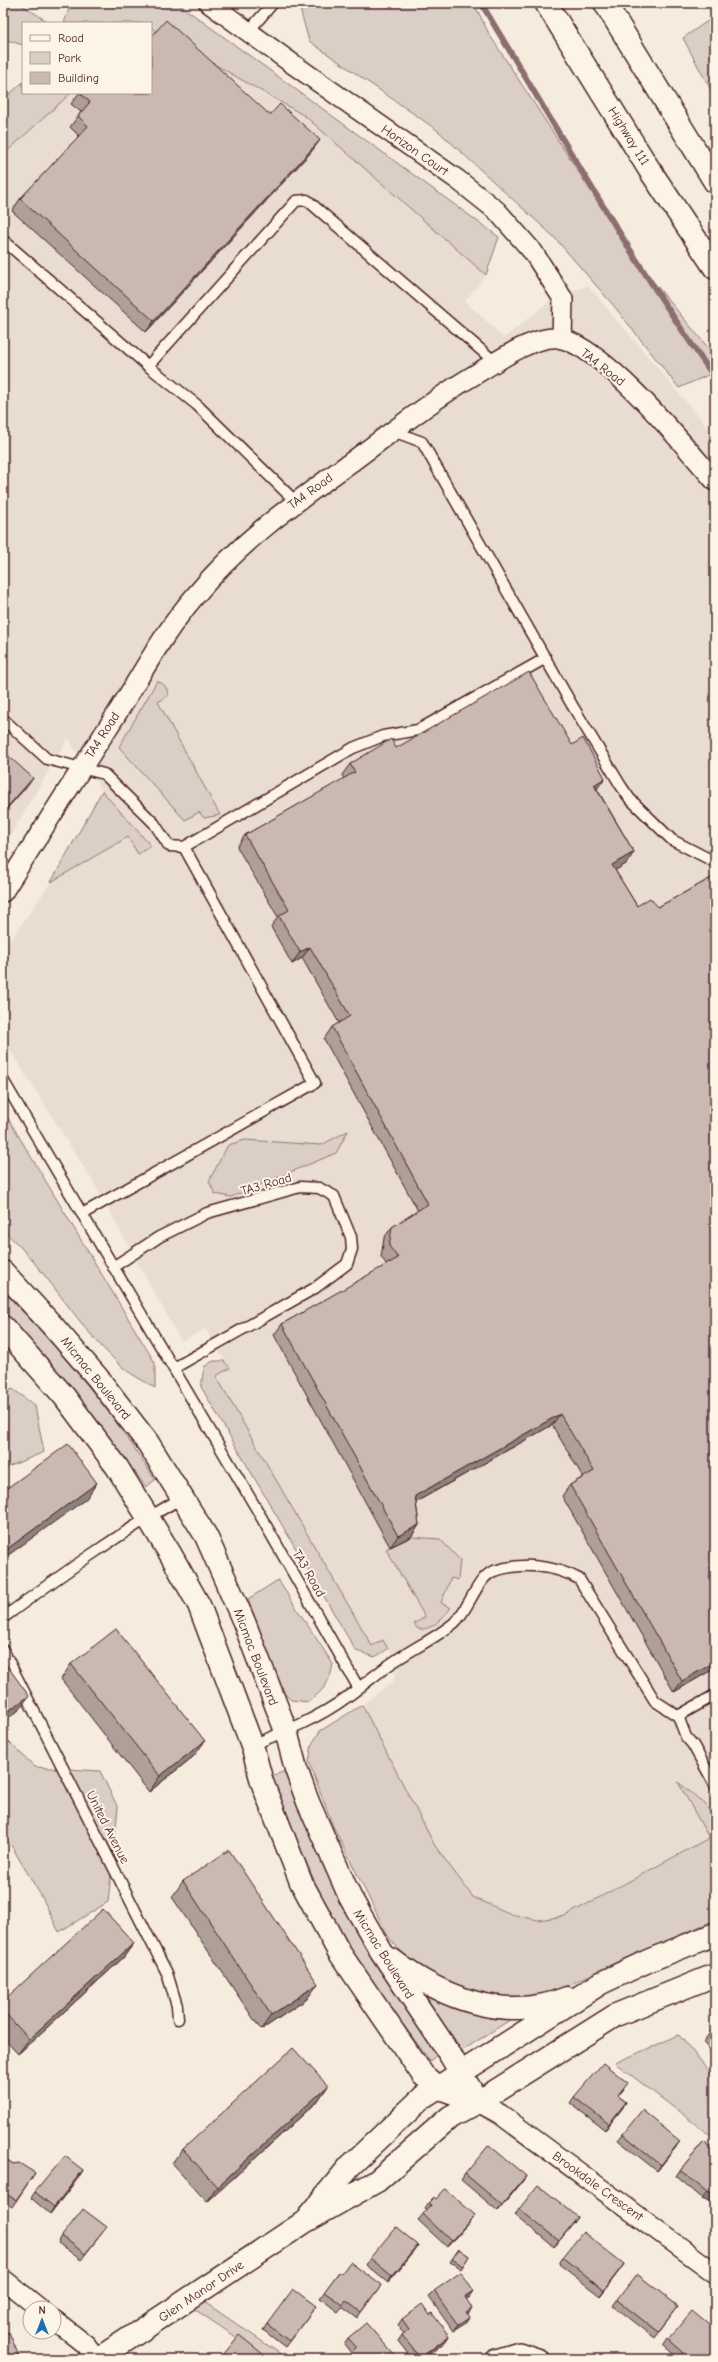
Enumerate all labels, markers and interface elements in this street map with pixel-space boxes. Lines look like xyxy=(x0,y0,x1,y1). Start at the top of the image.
legend xyxy=(22,22,152,94)
text: Road xyxy=(58,31,84,45)
text: Park xyxy=(58,51,81,65)
text: Building xyxy=(58,71,99,85)
street label: Highway 111 xyxy=(605,104,653,168)
street label: Horizon Court xyxy=(379,121,453,179)
street label: TA4 Road xyxy=(578,345,628,389)
street label: TA4 Road xyxy=(285,470,335,512)
street label: TA4 Road xyxy=(82,709,122,761)
street label: TA3 Road xyxy=(239,1170,293,1198)
street label: Micmac Boulevard xyxy=(58,1333,134,1423)
street label: TA3 Road xyxy=(289,1547,329,1599)
street label: Micmac Boulevard xyxy=(231,1606,281,1708)
street label: United Avenue xyxy=(83,1788,133,1866)
street label: Micmac Boulevard xyxy=(350,1906,418,2002)
street label: Brookdale Crescent xyxy=(550,2148,647,2225)
street label: Glen Manor Drive xyxy=(156,2257,247,2325)
north arrow xyxy=(22,2300,62,2340)
text: N xyxy=(38,2304,46,2317)

